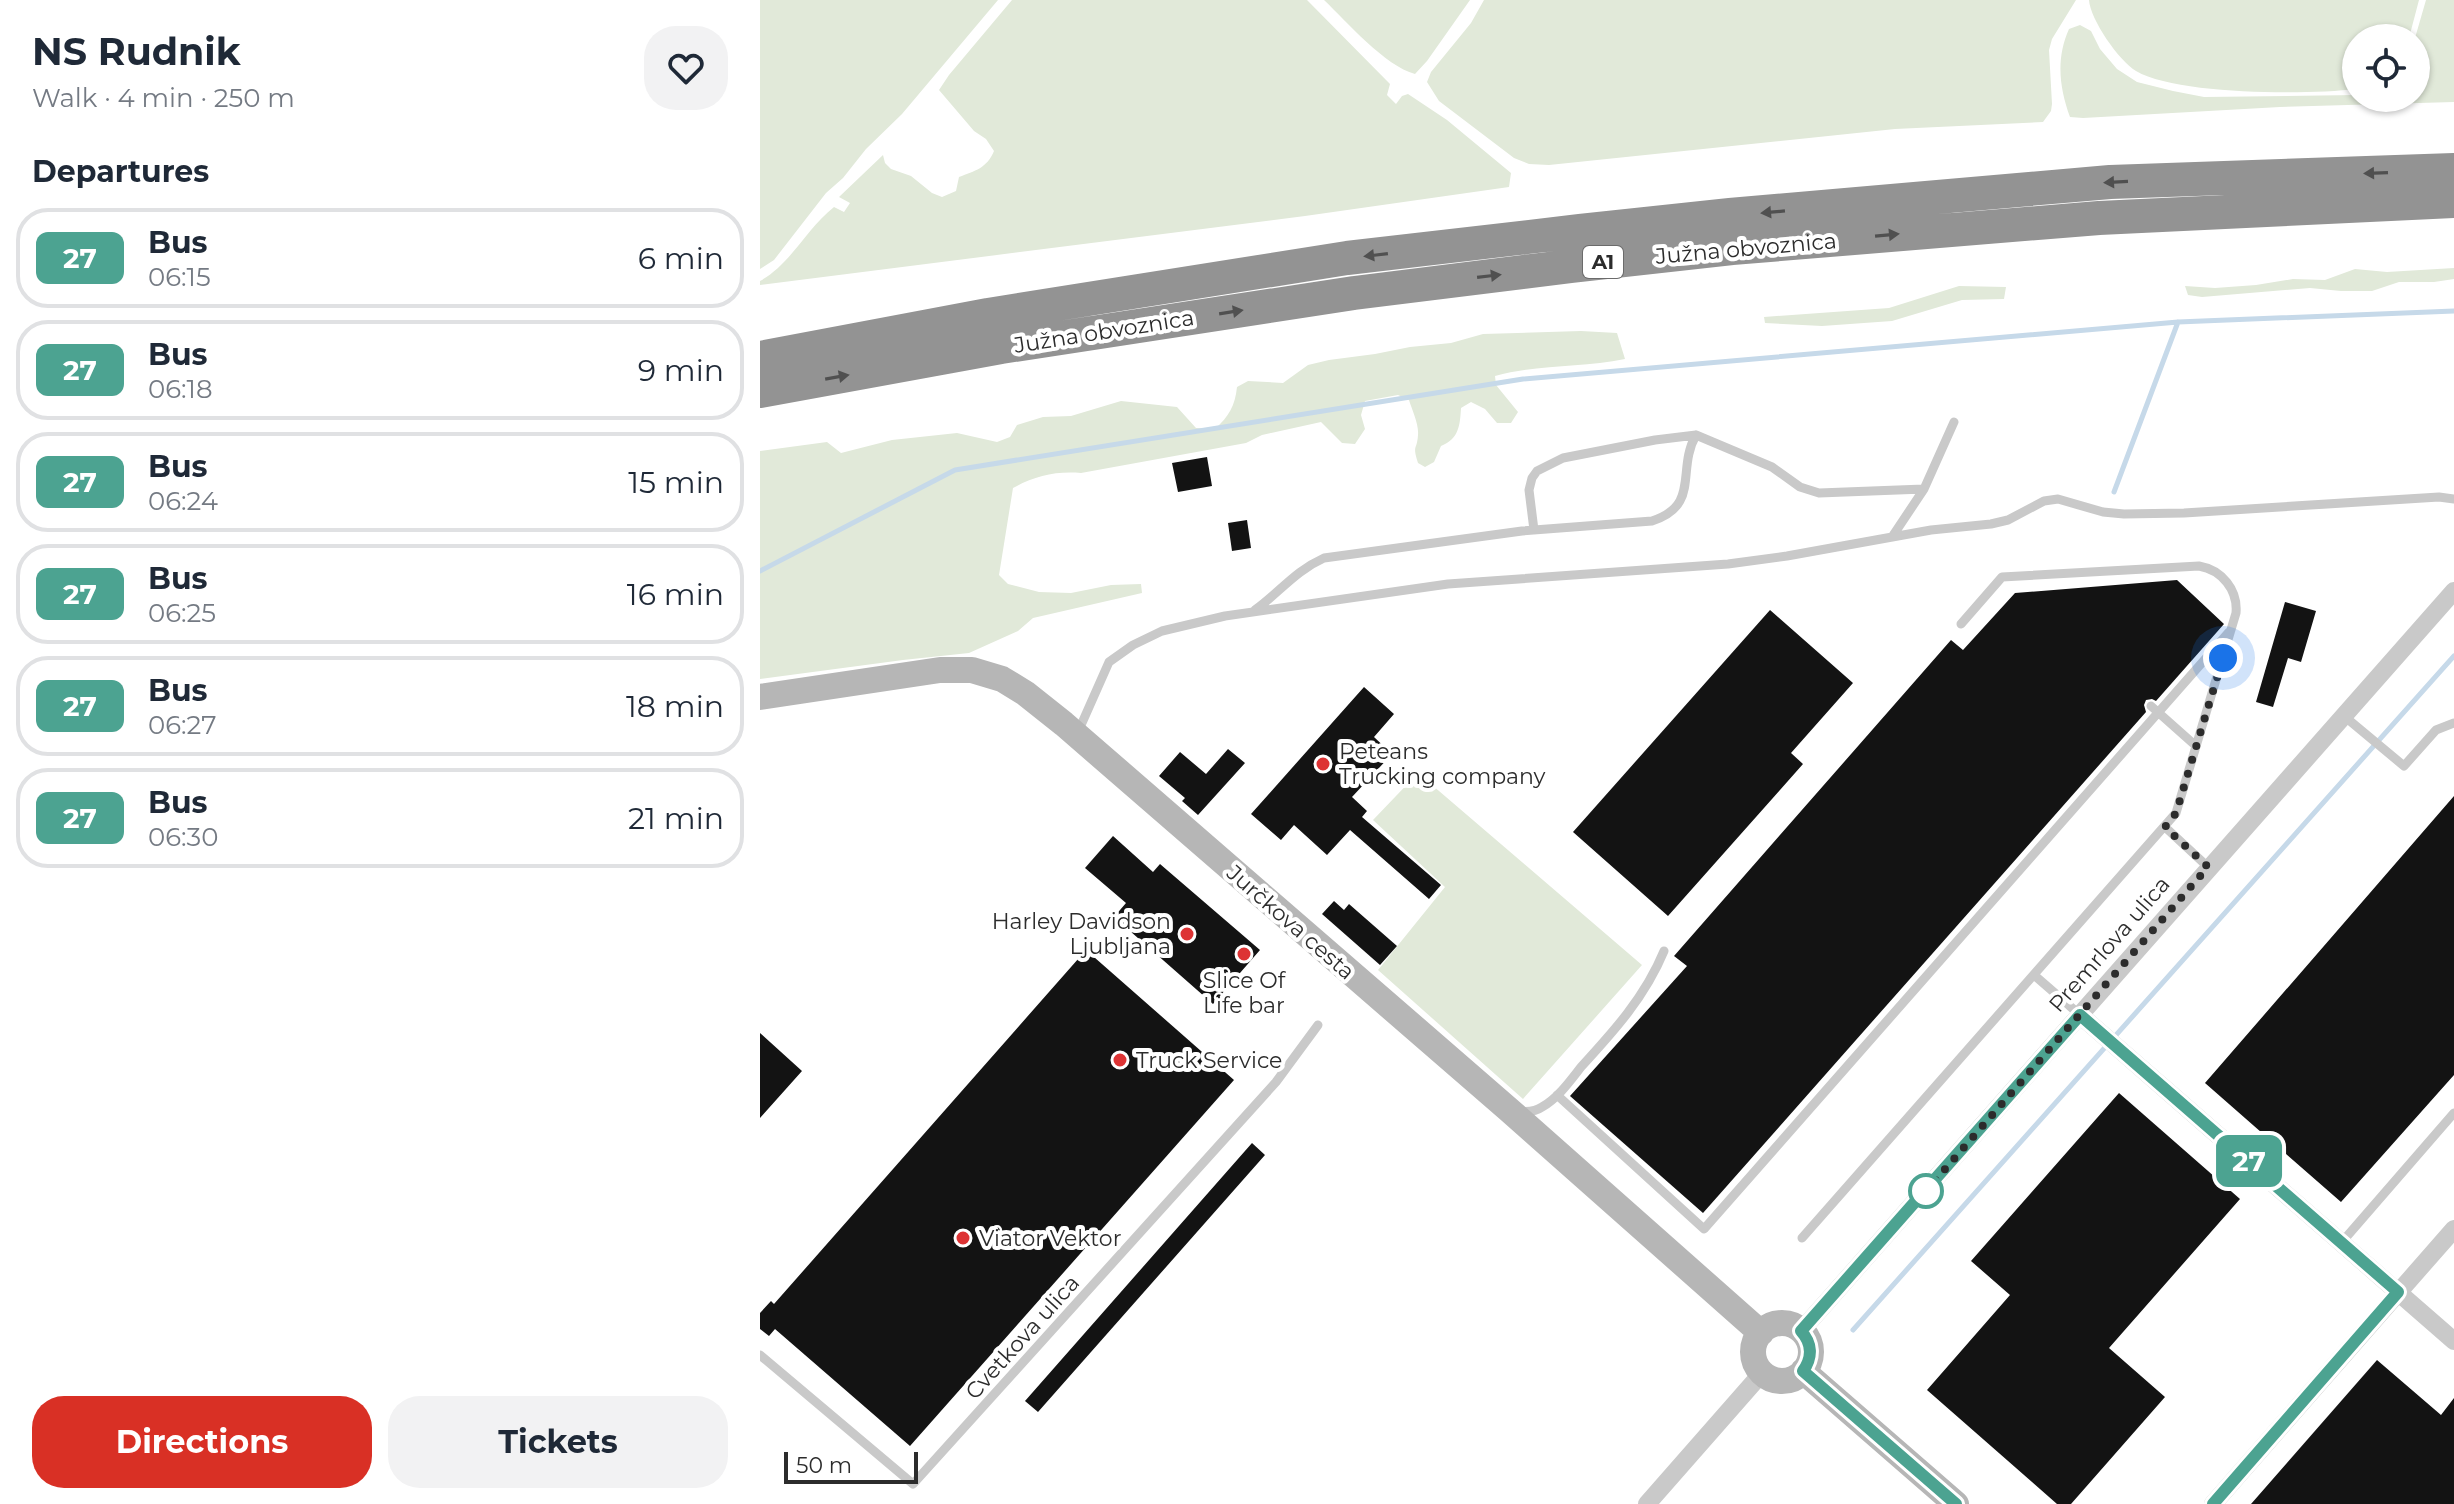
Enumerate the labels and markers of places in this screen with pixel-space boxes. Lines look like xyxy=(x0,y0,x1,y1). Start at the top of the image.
place label: Peteans Trucking company xyxy=(1339,738,1546,790)
marker: Peteans Trucking company xyxy=(1314,755,1332,773)
place label: Harley Davidson Ljubljana xyxy=(992,908,1171,960)
marker: Harley Davidson Ljubljana xyxy=(1178,925,1196,943)
marker: Slice Of Life bar xyxy=(1235,945,1253,963)
place label: Slice Of Life bar xyxy=(1203,967,1287,1019)
place label: Truck Service xyxy=(1136,1047,1282,1074)
marker: Truck Service xyxy=(1111,1051,1129,1069)
unlabelled marker xyxy=(1909,1174,1943,1208)
place label: Viator Vektor xyxy=(979,1225,1122,1252)
marker: Viator Vektor xyxy=(954,1229,972,1247)

